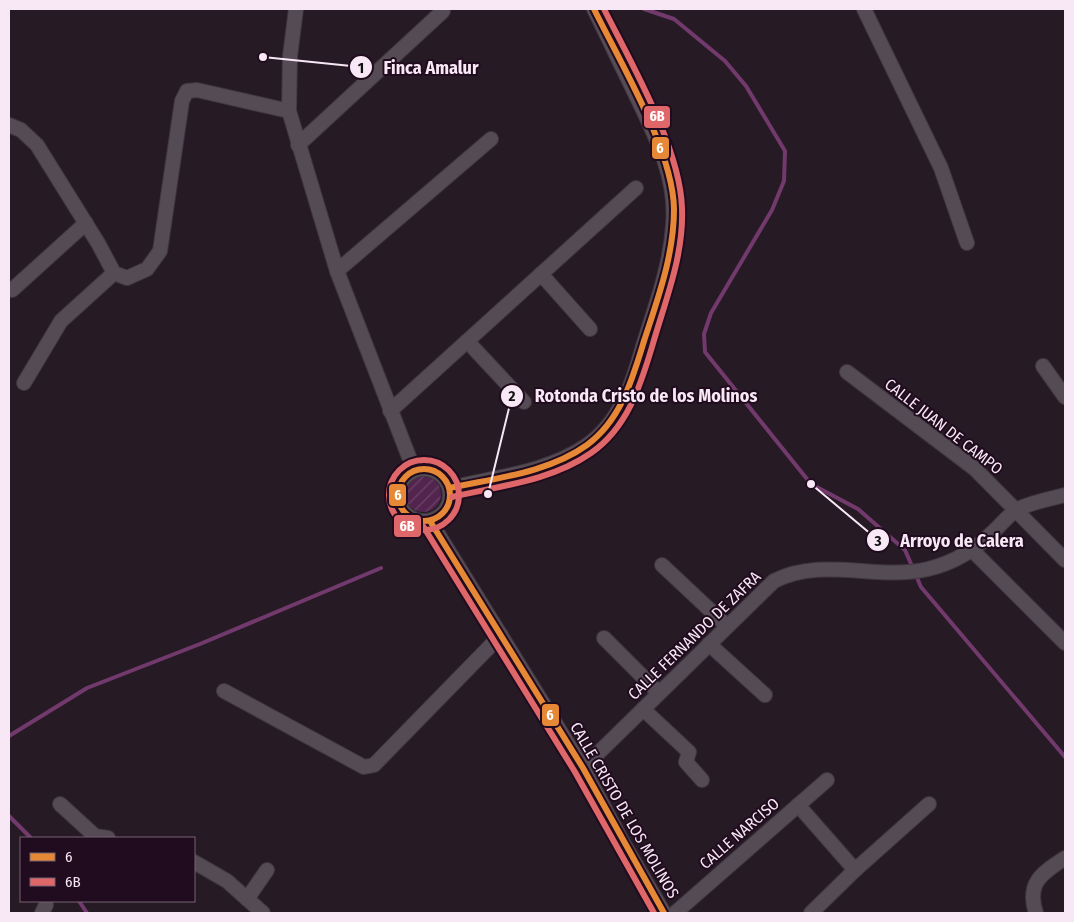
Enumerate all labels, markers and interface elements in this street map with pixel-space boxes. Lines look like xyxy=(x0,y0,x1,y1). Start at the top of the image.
callout: Finca Amalur xyxy=(349,51,489,84)
text: Finca Amalur xyxy=(383,57,479,79)
text: 1 xyxy=(358,59,364,77)
line badge: 6B xyxy=(643,105,671,129)
text: 6B xyxy=(649,108,665,125)
line badge: 6 xyxy=(651,136,670,160)
text: 6 xyxy=(656,140,664,157)
street label: CALLE JUAN DE CAMPO xyxy=(881,374,1006,478)
callout: Rotonda Cristo de los Molinos xyxy=(500,380,767,413)
text: Rotonda Cristo de los Molinos xyxy=(535,385,757,407)
text: 2 xyxy=(508,387,516,405)
line badge: 6 xyxy=(388,483,407,507)
text: 6 xyxy=(394,487,402,504)
line badge: 6B xyxy=(393,514,422,538)
text: 6B xyxy=(399,518,415,535)
callout: Arroyo de Calera xyxy=(865,524,1034,557)
text: Arroyo de Calera xyxy=(899,530,1024,552)
text: 3 xyxy=(873,532,882,550)
street label: CALLE FERNANDO DE ZAFRA xyxy=(624,567,765,704)
line badge: 6 xyxy=(541,703,560,727)
text: 6 xyxy=(546,707,554,724)
street label: CALLE CRISTO DE LOS MOLINOS xyxy=(566,719,683,902)
street label: CALLE NARCISO xyxy=(696,794,783,873)
legend xyxy=(20,837,195,902)
text: 6 xyxy=(65,848,72,866)
text: 6B xyxy=(65,873,81,891)

